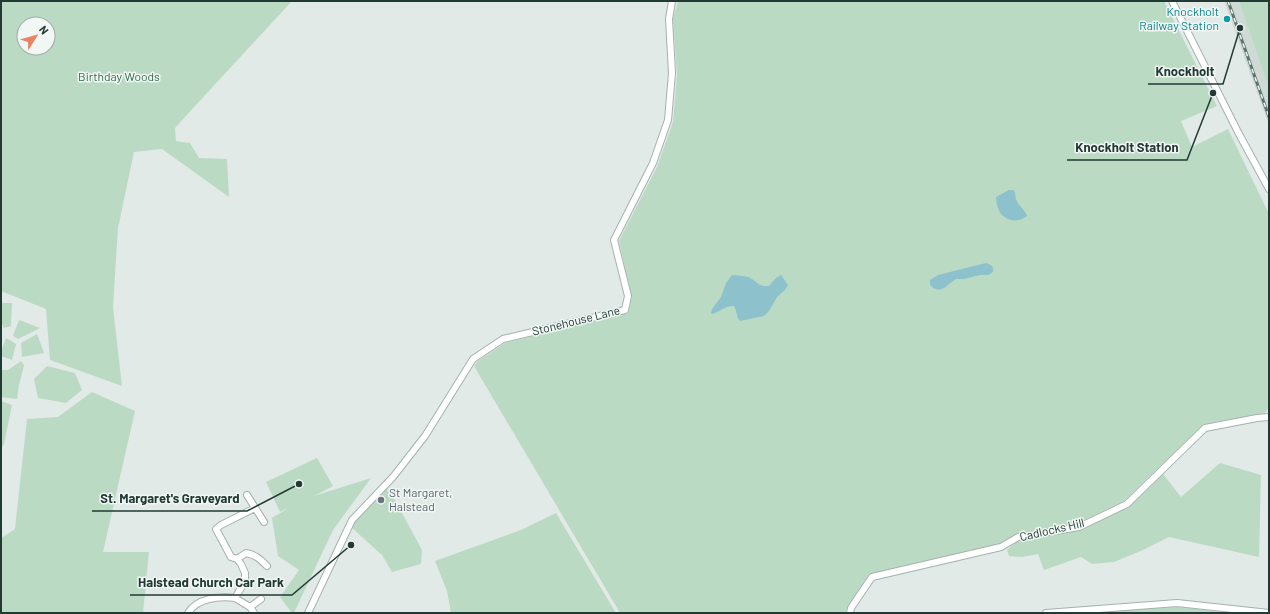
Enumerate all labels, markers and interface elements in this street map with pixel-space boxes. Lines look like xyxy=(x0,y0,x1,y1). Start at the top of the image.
place label: Knockholt Railway Station xyxy=(1139,4,1219,32)
marker: Knockholt Railway Station xyxy=(1222,14,1232,24)
north arrow xyxy=(16,16,56,56)
text: N xyxy=(37,23,52,37)
callout: Knockholt xyxy=(1148,59,1223,84)
text: Knockholt xyxy=(1156,63,1214,79)
park label: Birthday Woods xyxy=(78,69,160,83)
callout: Knockholt Station xyxy=(1067,135,1187,160)
text: Knockholt Station xyxy=(1075,139,1179,155)
street label: Stonehouse Lane xyxy=(530,302,621,338)
place label: St Margaret, Halstead xyxy=(389,485,452,513)
callout: St. Margaret's Graveyard xyxy=(92,486,247,511)
text: St. Margaret's Graveyard xyxy=(100,490,240,506)
marker: St Margaret, Halstead xyxy=(376,495,386,505)
street label: Cadlocks Hill xyxy=(1018,515,1086,543)
callout: Halstead Church Car Park xyxy=(130,570,292,595)
text: Halstead Church Car Park xyxy=(138,574,284,590)

